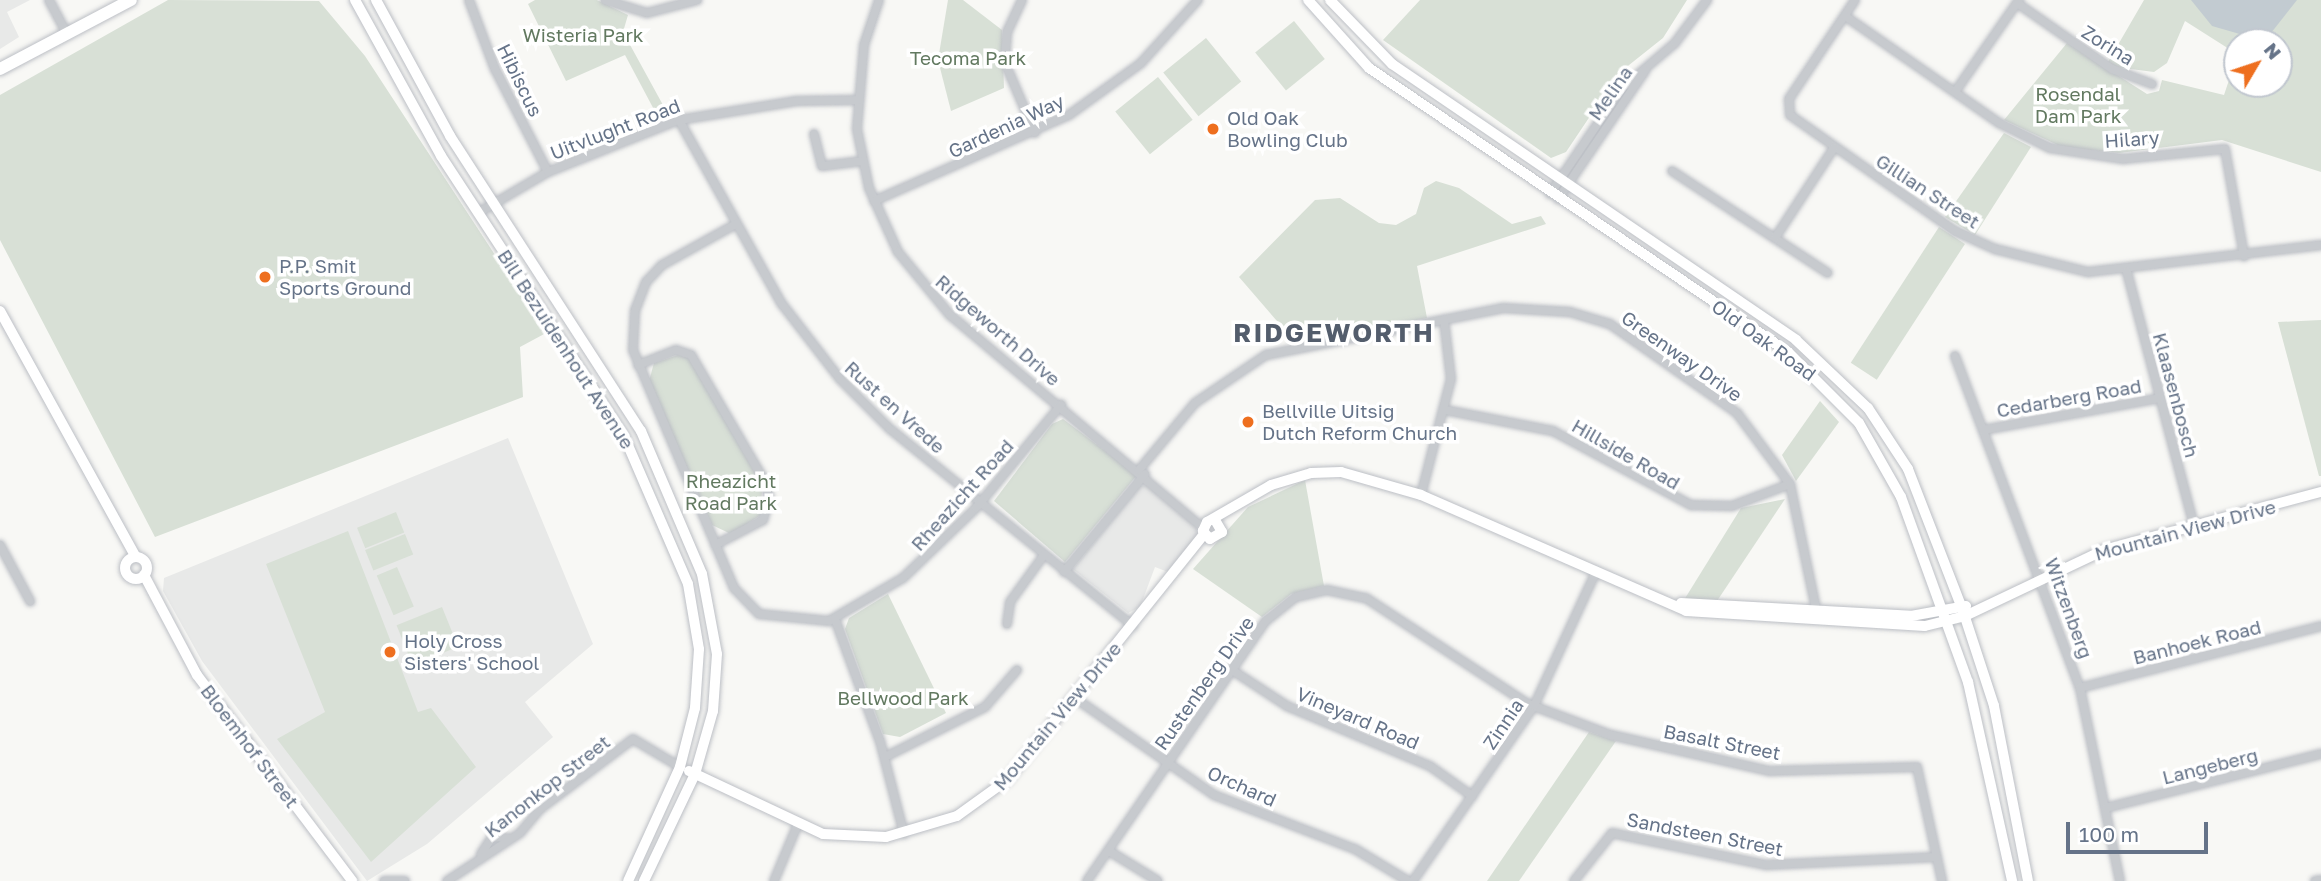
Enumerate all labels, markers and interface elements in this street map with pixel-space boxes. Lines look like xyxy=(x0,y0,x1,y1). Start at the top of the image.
street label: Zorina xyxy=(2078,20,2138,70)
park label: Wisteria Park xyxy=(522,24,644,46)
north arrow xyxy=(2223,28,2293,98)
text: N xyxy=(2260,38,2287,64)
street label: Hibiscus xyxy=(493,40,547,120)
park label: Tecoma Park xyxy=(910,47,1026,69)
street label: Melina xyxy=(1583,61,1637,125)
park label: Rosendal Dam Park xyxy=(2035,83,2121,127)
street label: Gardenia Way xyxy=(945,89,1067,163)
street label: Uitvlught Road xyxy=(547,94,683,164)
place label: Old Oak Bowling Club xyxy=(1227,107,1348,151)
marker: Old Oak Bowling Club xyxy=(1205,121,1221,137)
street label: Hilary xyxy=(2104,126,2160,152)
street label: Gillian Street xyxy=(1872,149,1984,233)
street label: Bill Bezuidenhout Avenue xyxy=(493,245,639,453)
place label: P.P. Smit Sports Ground xyxy=(279,255,411,299)
marker: P.P. Smit Sports Ground xyxy=(257,269,273,285)
street label: Ridgeworth Drive xyxy=(931,270,1065,390)
street label: Old Oak Road xyxy=(1707,295,1821,385)
street label: Greenway Drive xyxy=(1617,306,1747,406)
district label: RIDGEWORTH xyxy=(1235,317,1433,349)
street label: Klaasenbosch xyxy=(2148,330,2204,460)
street label: Rust en Vrede xyxy=(840,356,950,458)
street label: Cedarberg Road xyxy=(1995,374,2143,422)
place label: Bellville Uitsig Dutch Reform Church xyxy=(1262,400,1457,444)
marker: Bellville Uitsig Dutch Reform Church xyxy=(1240,414,1256,430)
street label: Hillside Road xyxy=(1568,414,1684,494)
street label: Rheazicht Road xyxy=(906,435,1018,555)
park label: Rheazicht Road Park xyxy=(685,470,777,514)
street label: Mountain View Drive xyxy=(2092,495,2278,565)
street label: Witzenberg xyxy=(2040,555,2098,661)
street label: Rustenberg Drive xyxy=(1149,612,1259,754)
street label: Banhoek Road xyxy=(2131,615,2263,669)
place label: Holy Cross Sisters' School xyxy=(404,630,539,674)
street label: Mountain View Drive xyxy=(988,637,1126,795)
marker: Holy Cross Sisters' School xyxy=(382,644,398,660)
street label: Bloemhof Street xyxy=(196,680,304,812)
street label: Vineyard Road xyxy=(1293,682,1423,754)
park label: Bellwood Park xyxy=(837,687,969,709)
street label: Zinnia xyxy=(1478,695,1528,753)
street label: Basalt Street xyxy=(1662,719,1782,765)
street label: Kanonkop Street xyxy=(480,730,614,842)
street label: Langeberg xyxy=(2160,743,2260,789)
street label: Orchard xyxy=(1204,761,1280,811)
street label: Sandsteen Street xyxy=(1625,808,1785,860)
scale bar xyxy=(2069,808,2211,852)
text: 100 m xyxy=(2079,821,2139,847)

